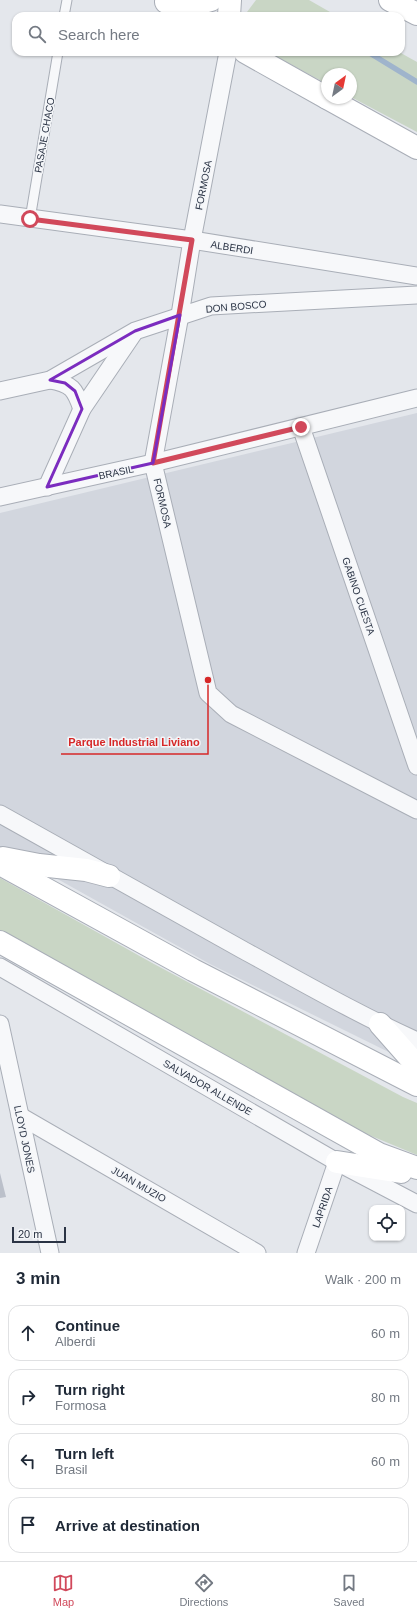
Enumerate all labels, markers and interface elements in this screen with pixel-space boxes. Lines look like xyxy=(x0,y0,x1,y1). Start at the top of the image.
search box xyxy=(12,12,405,56)
icon: search xyxy=(26,23,48,45)
text: Search here xyxy=(58,26,140,43)
north arrow xyxy=(321,68,357,104)
street label: PASAJE CHACO xyxy=(32,96,57,174)
street label: FORMOSA xyxy=(193,159,214,211)
route start xyxy=(21,210,39,228)
street label: ALBERDI xyxy=(210,239,254,256)
street label: DON BOSCO xyxy=(205,298,267,315)
route end xyxy=(292,418,310,436)
street label: BRASIL xyxy=(98,463,135,482)
street label: FORMOSA xyxy=(151,477,174,529)
street label: GABINO CUESTA xyxy=(340,556,377,637)
callout: Parque Industrial Liviano xyxy=(61,731,208,754)
text: Parque Industrial Liviano xyxy=(68,736,200,748)
street label: SALVADOR ALLENDE xyxy=(161,1057,254,1118)
street label: LLOYD JONES xyxy=(12,1104,37,1174)
street label: JUAN MUZIO xyxy=(110,1164,168,1205)
street label: LAPRIDA xyxy=(310,1185,335,1229)
map controls xyxy=(369,1205,405,1241)
button: locate xyxy=(369,1205,405,1241)
scale bar xyxy=(12,1225,66,1244)
text: 20 m xyxy=(18,1228,42,1240)
text: 3 min xyxy=(16,1269,60,1288)
text: Walk · 200 m xyxy=(325,1272,401,1287)
text: Continue xyxy=(55,1317,120,1334)
icon: ahead xyxy=(17,1322,39,1344)
text: 60 m xyxy=(371,1326,400,1341)
text: Alberdi xyxy=(55,1334,95,1349)
text: Turn right xyxy=(55,1381,125,1398)
icon: right xyxy=(17,1386,39,1408)
text: 80 m xyxy=(371,1390,400,1405)
text: Formosa xyxy=(55,1398,106,1413)
text: Turn left xyxy=(55,1445,114,1462)
icon: left xyxy=(17,1450,39,1472)
text: 60 m xyxy=(371,1454,400,1469)
text: Brasil xyxy=(55,1462,88,1477)
icon: arrive xyxy=(17,1514,39,1536)
text: Arrive at destination xyxy=(55,1517,200,1534)
tab: Map xyxy=(52,1572,74,1608)
tab: Directions xyxy=(179,1572,228,1608)
tab: Saved xyxy=(333,1572,364,1608)

